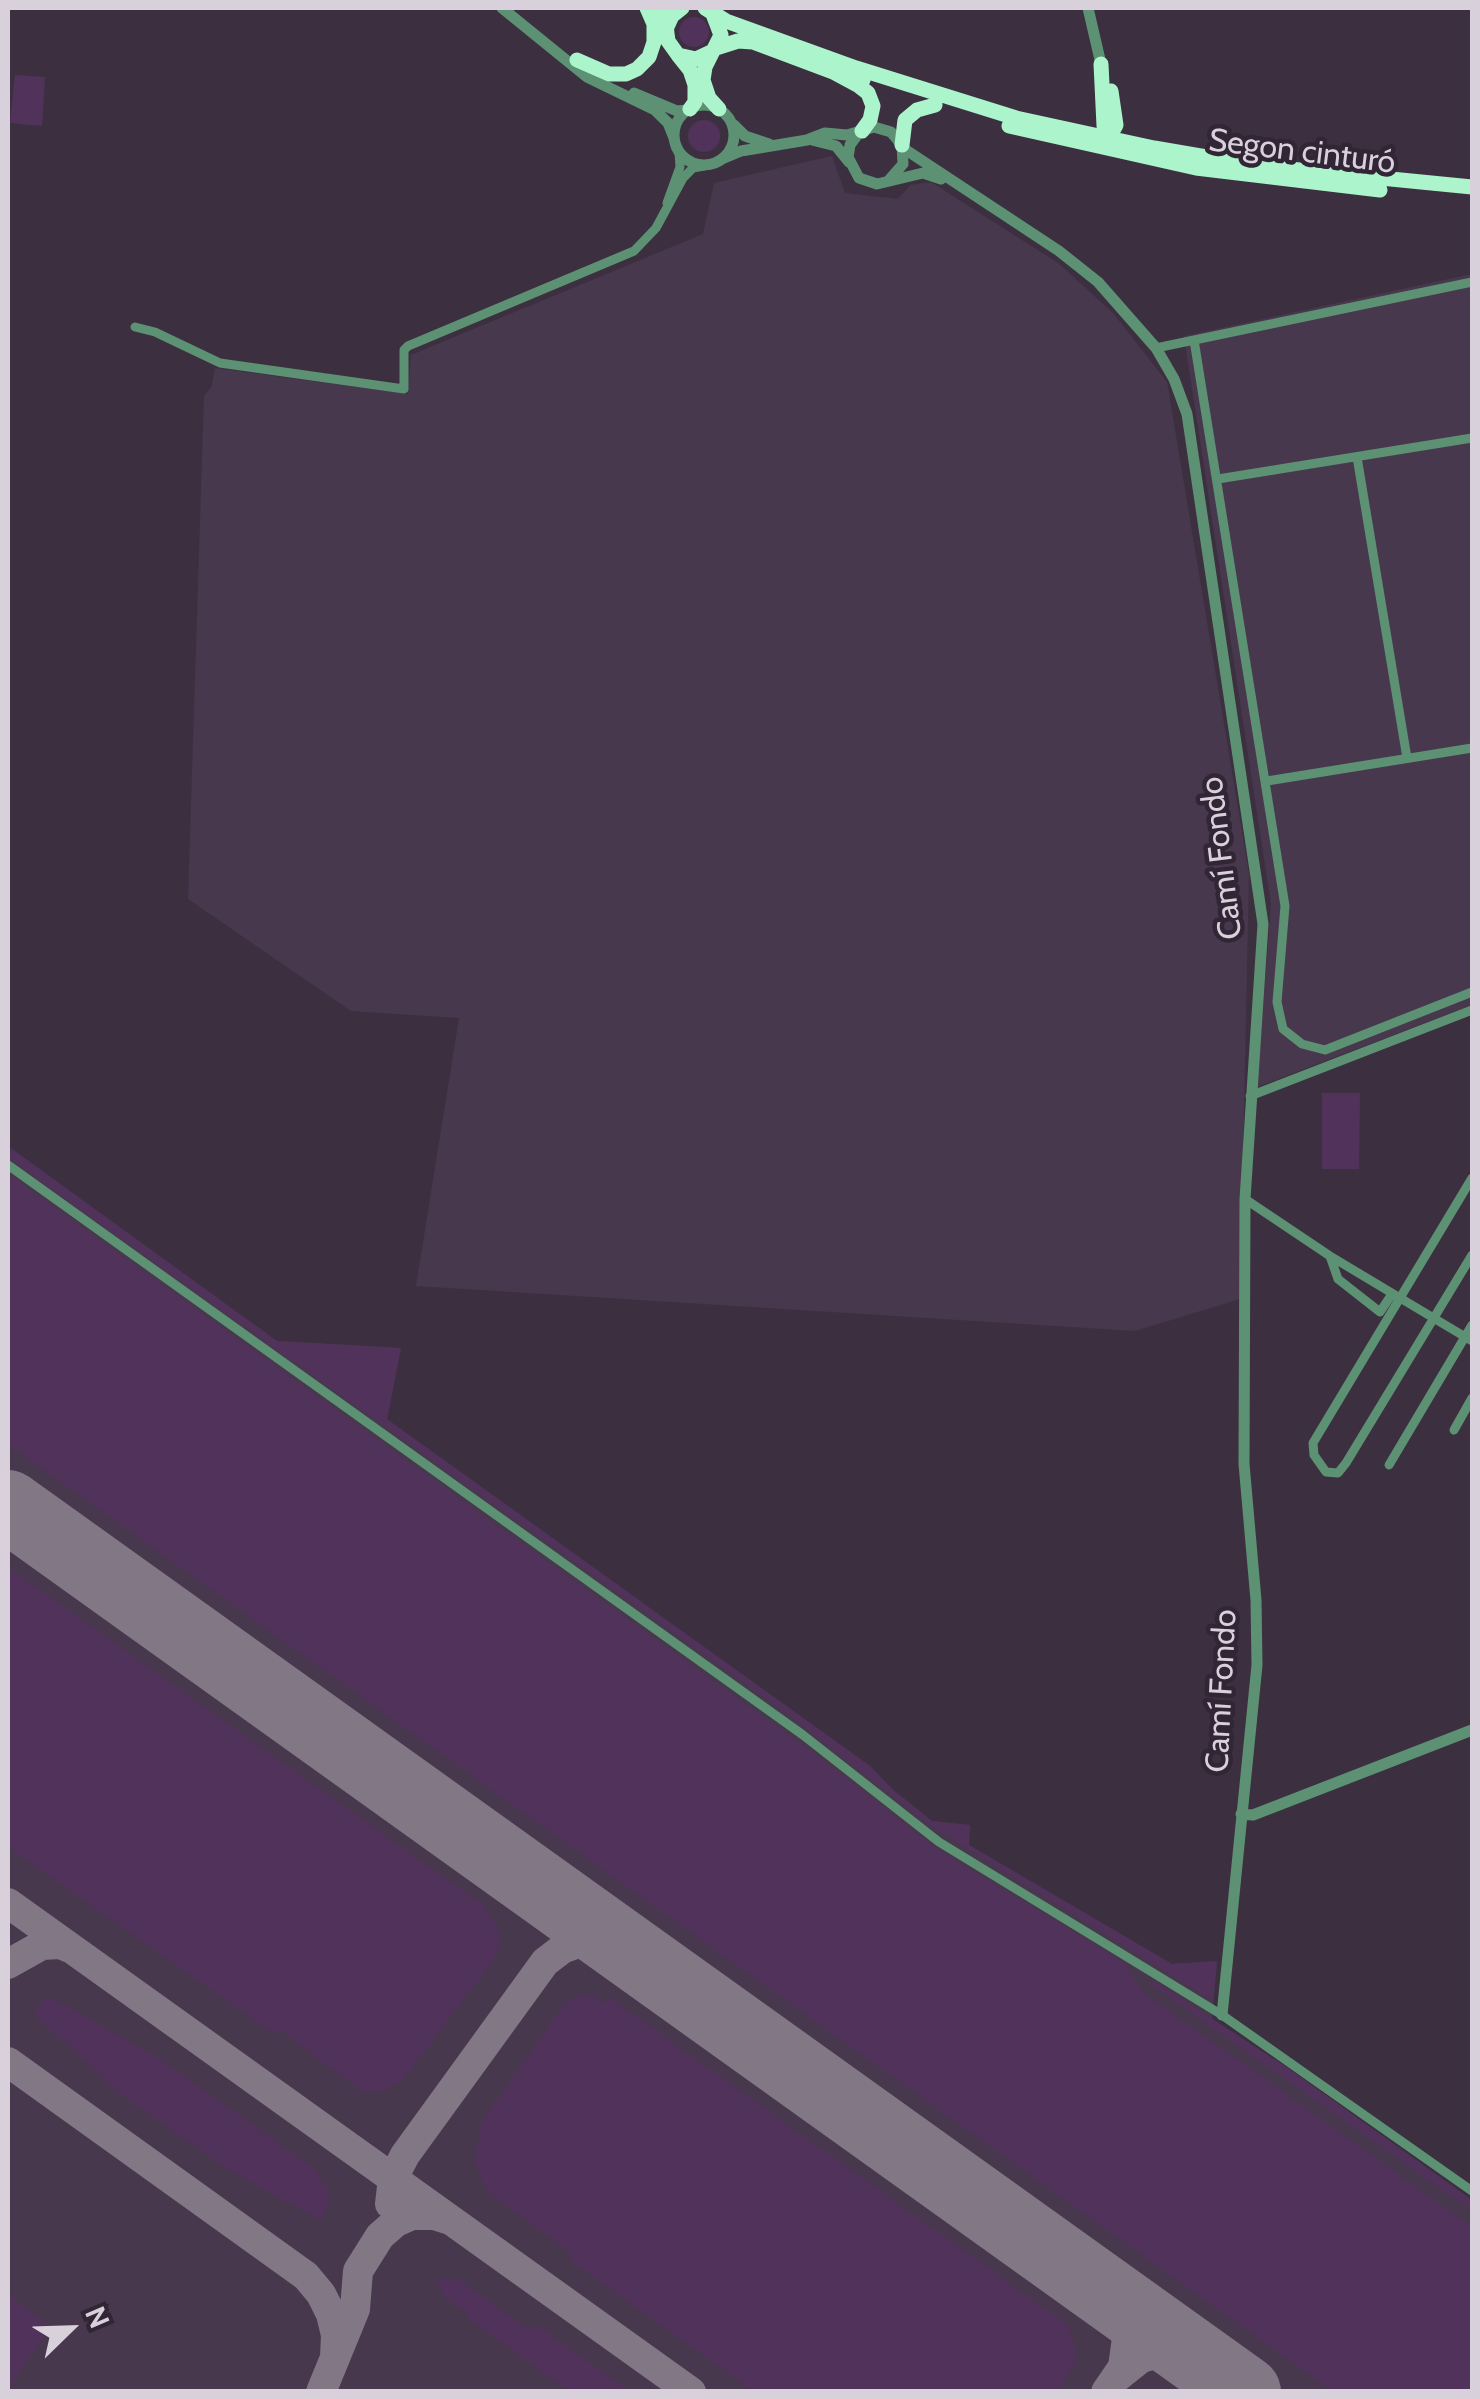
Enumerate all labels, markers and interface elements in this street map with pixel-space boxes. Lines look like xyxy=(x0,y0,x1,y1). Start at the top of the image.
street label: Segon cinturó xyxy=(1207,122,1397,182)
street label: Camí Fondo xyxy=(1193,775,1251,941)
street label: Camí Fondo xyxy=(1199,1608,1245,1774)
north arrow xyxy=(20,2279,120,2379)
text: N xyxy=(78,2302,117,2333)

